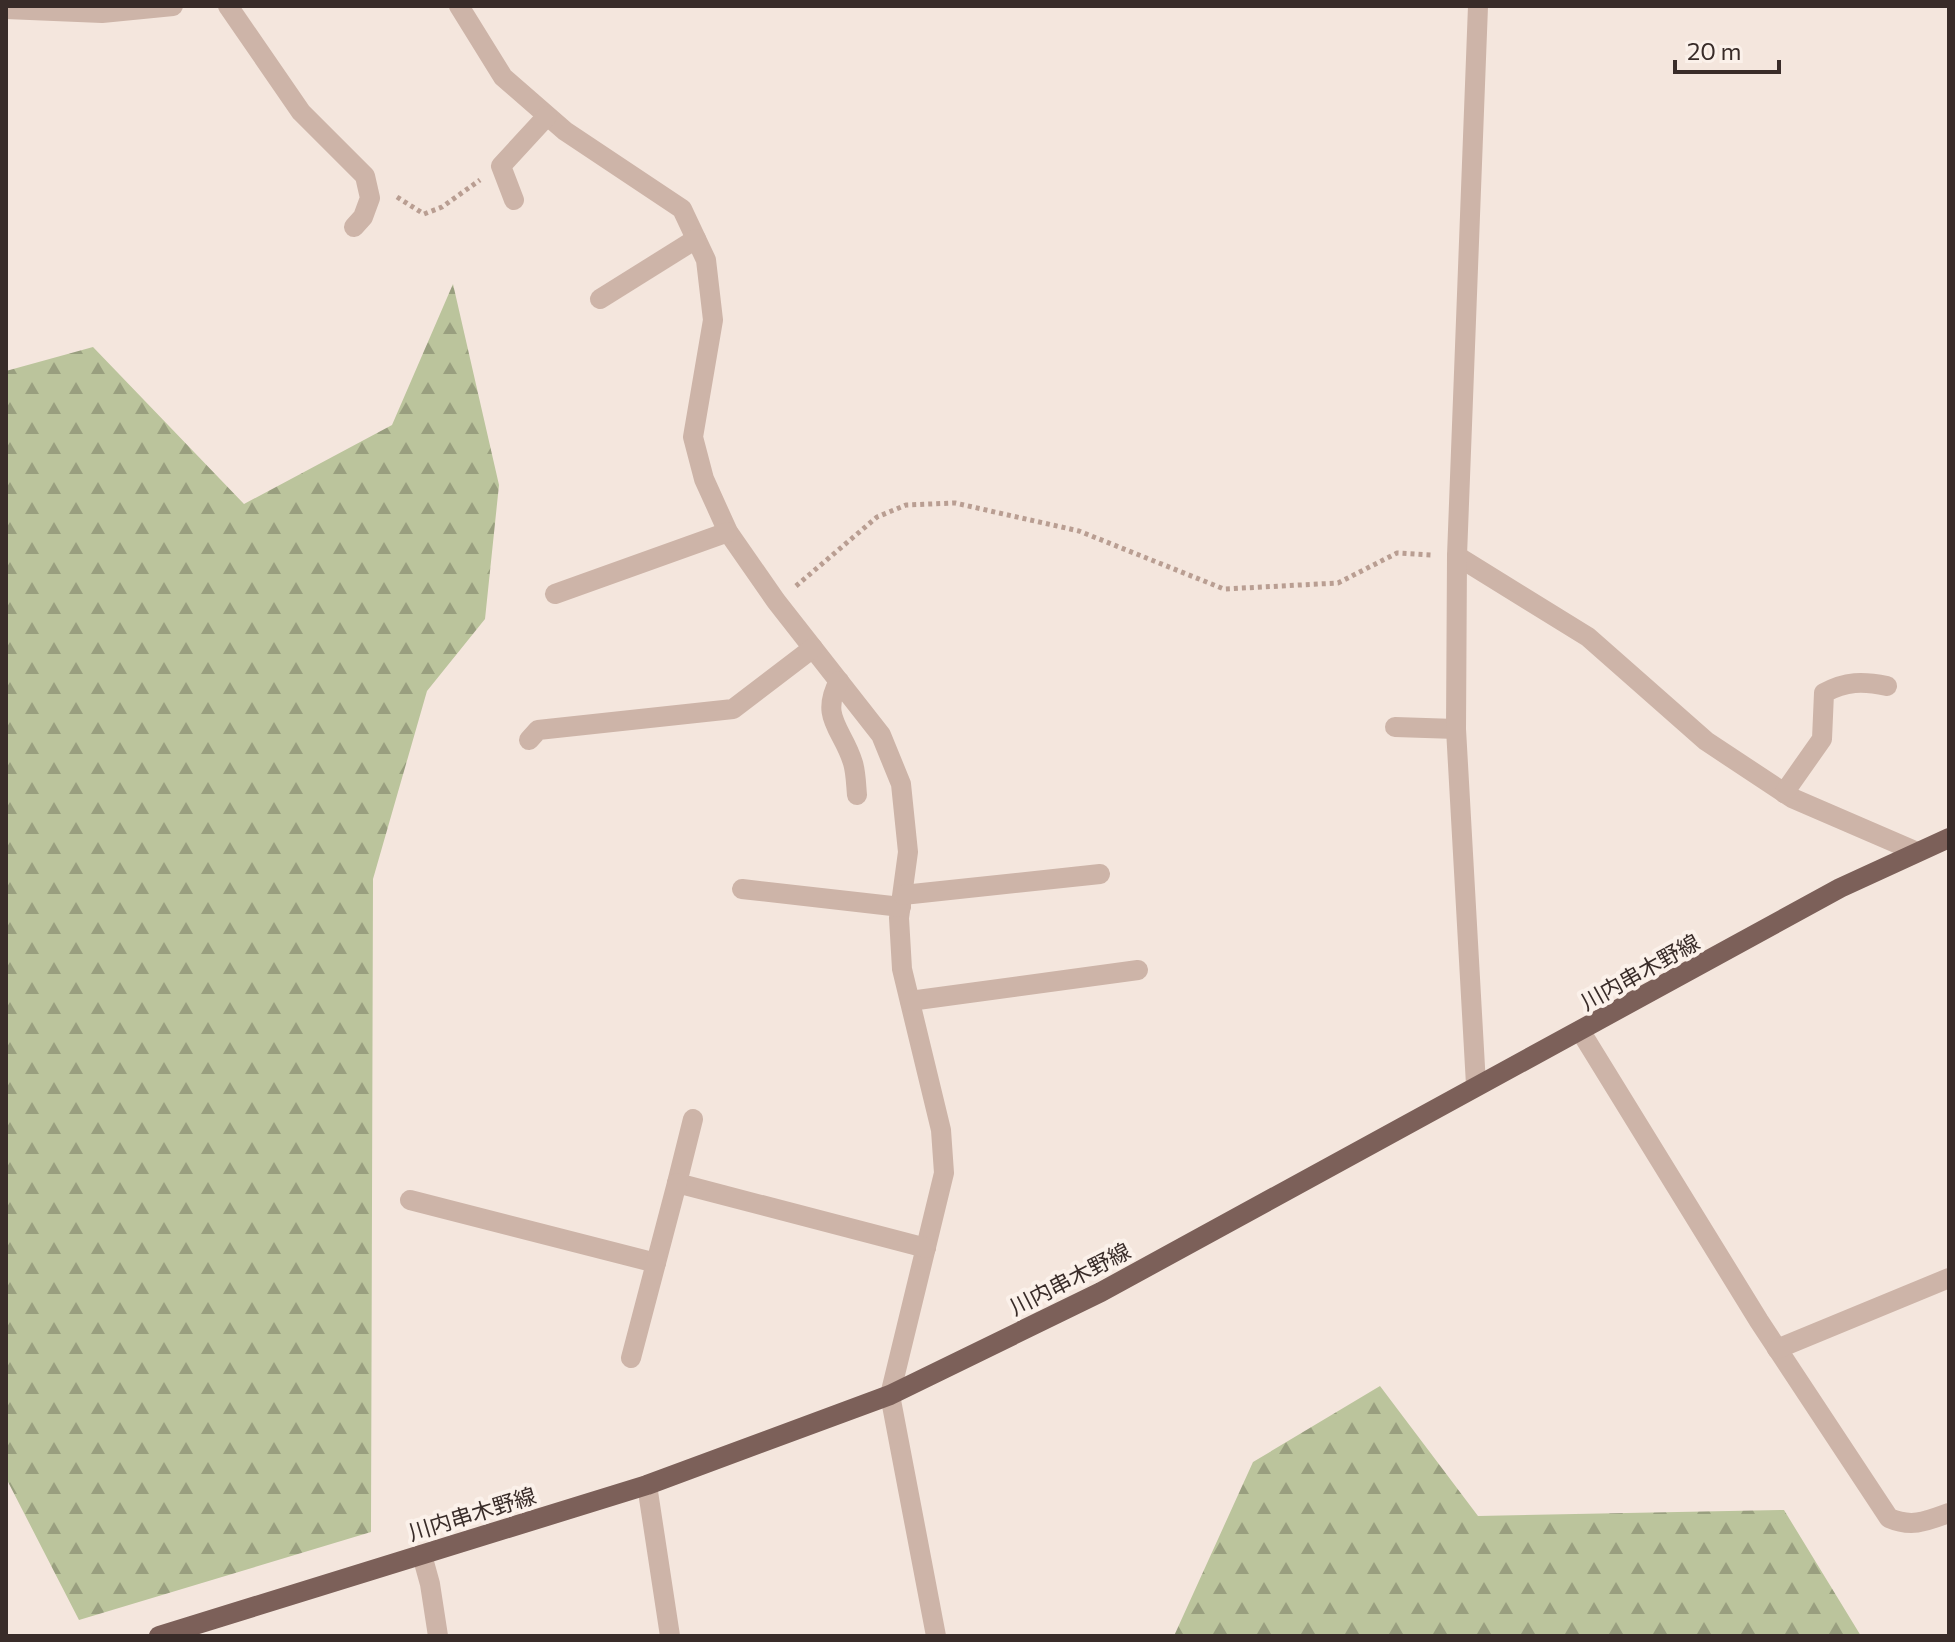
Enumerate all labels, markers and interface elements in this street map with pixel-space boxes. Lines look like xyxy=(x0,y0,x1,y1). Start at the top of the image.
scale bar xyxy=(1675,24,1779,74)
text: 20 m xyxy=(1687,36,1741,65)
street label: 川内串木野線 xyxy=(1575,928,1704,1015)
street label: 川内串木野線 xyxy=(1005,1237,1135,1321)
street label: 川内串木野線 xyxy=(405,1481,539,1546)

